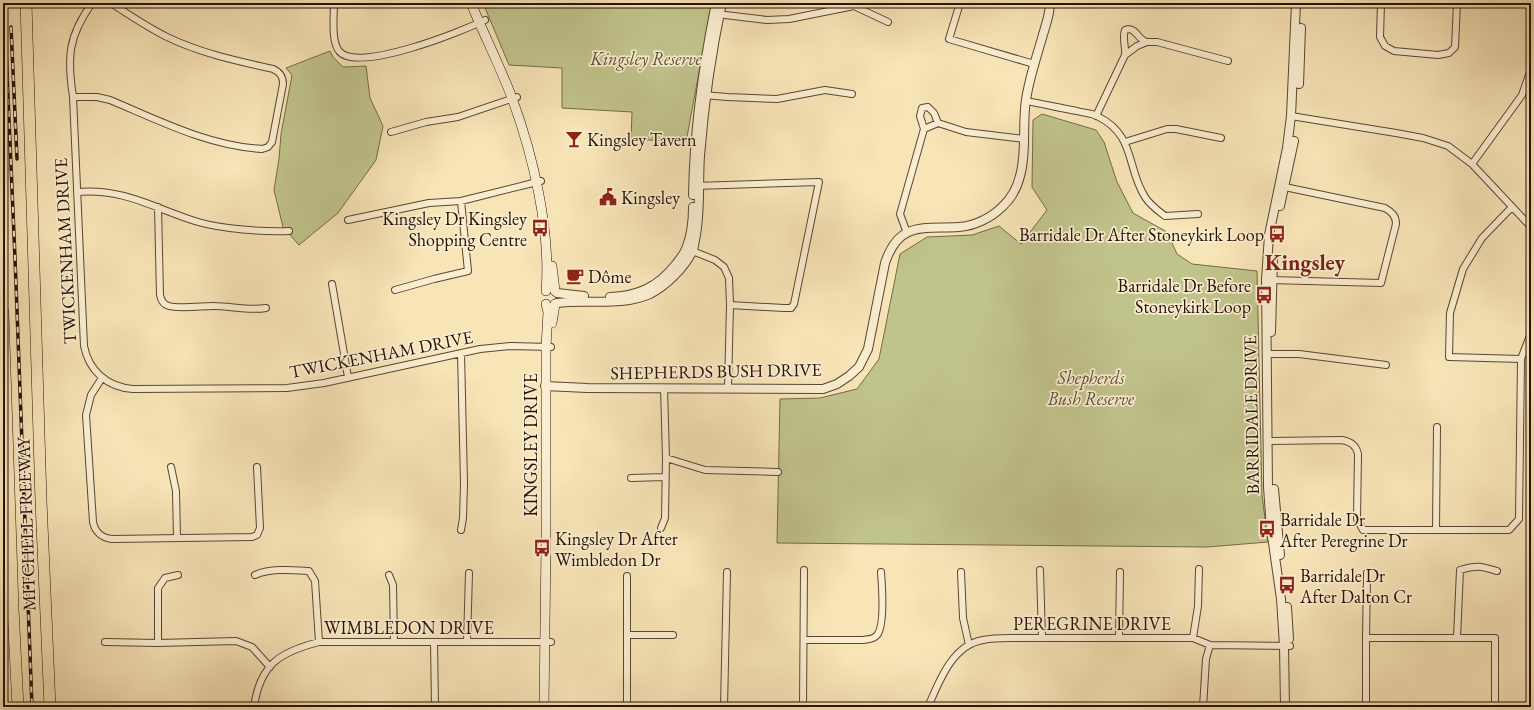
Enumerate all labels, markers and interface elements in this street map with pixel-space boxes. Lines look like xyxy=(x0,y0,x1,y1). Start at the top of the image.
park label: Kingsley Reserve xyxy=(589,47,703,71)
place label: Kingsley Tavern xyxy=(587,128,697,151)
bar icon: Kingsley Tavern xyxy=(564,129,584,149)
street label: TWICKENHAM DRIVE xyxy=(49,157,81,345)
place label: Kingsley xyxy=(621,186,680,209)
public building icon: Kingsley xyxy=(598,187,618,207)
place label: Kingsley Dr Kingsley Shopping Centre xyxy=(382,207,527,251)
bus stop icon: Kingsley Dr Kingsley Shopping Centre xyxy=(530,218,550,238)
place label: Barridale Dr After Stoneykirk Loop xyxy=(1019,223,1264,246)
bus stop icon: Barridale Dr After Stoneykirk Loop xyxy=(1267,224,1287,244)
district label: Kingsley xyxy=(1265,248,1346,277)
place label: Dôme xyxy=(588,265,632,288)
cafe icon: Dôme xyxy=(565,266,585,286)
place label: Barridale Dr Before Stoneykirk Loop xyxy=(1118,274,1251,318)
bus stop icon: Barridale Dr Before Stoneykirk Loop xyxy=(1254,285,1274,305)
street label: TWICKENHAM DRIVE xyxy=(287,325,475,383)
street label: BARRIDALE DRIVE xyxy=(1238,335,1264,495)
street label: SHEPHERDS BUSH DRIVE xyxy=(610,358,822,384)
park label: Shepherds Bush Reserve xyxy=(1047,366,1135,410)
street label: KINGSLEY DRIVE xyxy=(519,373,542,517)
street label: MITCHELL FREEWAY xyxy=(11,435,41,611)
place label: Barridale Dr After Peregrine Dr xyxy=(1279,508,1408,552)
bus stop icon: Barridale Dr After Peregrine Dr xyxy=(1257,519,1277,539)
place label: Kingsley Dr After Wimbledon Dr xyxy=(555,527,678,571)
bus stop icon: Kingsley Dr After Wimbledon Dr xyxy=(532,538,552,558)
place label: Barridale Dr After Dalton Cr xyxy=(1299,564,1412,608)
bus stop icon: Barridale Dr After Dalton Cr xyxy=(1277,575,1297,595)
street label: PEREGRINE DRIVE xyxy=(1013,612,1171,635)
street label: WIMBLEDON DRIVE xyxy=(324,616,494,639)

